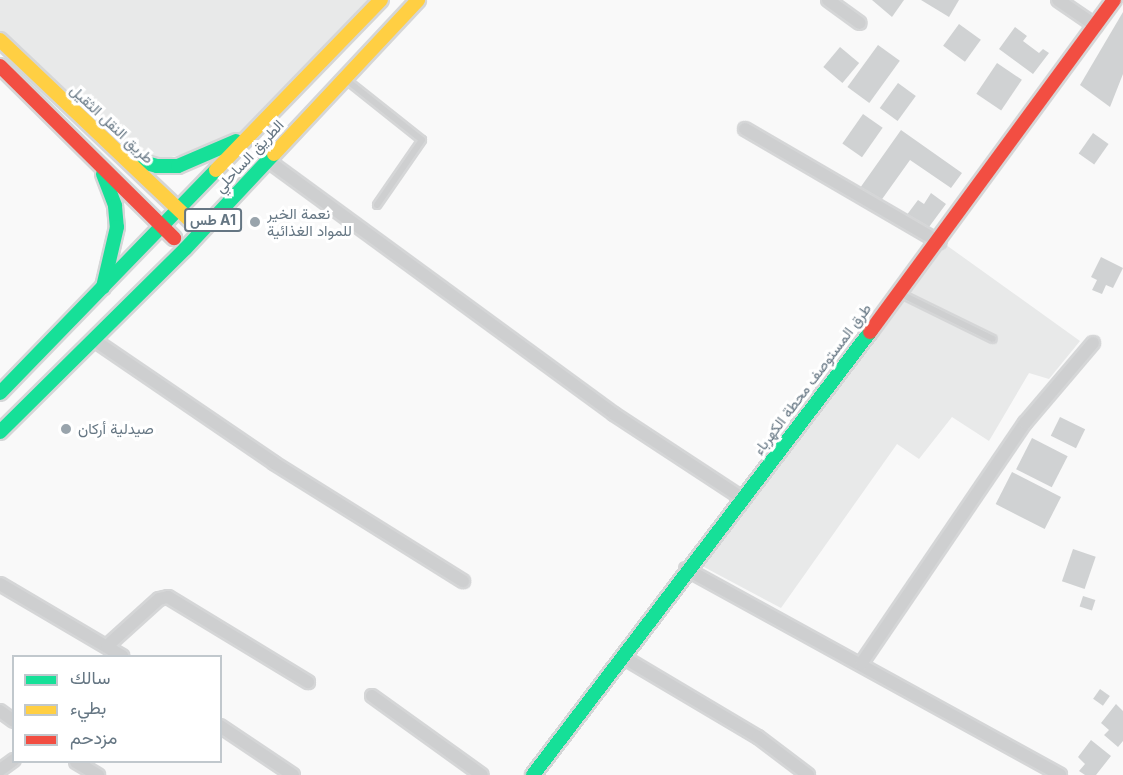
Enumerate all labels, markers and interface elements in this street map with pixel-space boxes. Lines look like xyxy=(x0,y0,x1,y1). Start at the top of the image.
street label: طريق النقل الثقيل xyxy=(67,81,157,167)
street label: الطريق الساحلي xyxy=(211,116,287,196)
place label: نعمة الخير للمواد الغذائية xyxy=(267,204,352,239)
road number: طس A1 xyxy=(183,209,243,231)
marker: نعمة الخير للمواد الغذائية xyxy=(248,215,262,229)
street label: طرق المستوصف محطة الكهرباء xyxy=(749,300,875,458)
place label: صيدلية أركان xyxy=(78,420,154,438)
marker: صيدلية أركان xyxy=(59,422,73,436)
legend xyxy=(12,655,222,763)
text: سالك xyxy=(70,667,110,688)
text: بطيء xyxy=(70,697,106,718)
text: مزدحم xyxy=(70,727,117,748)

